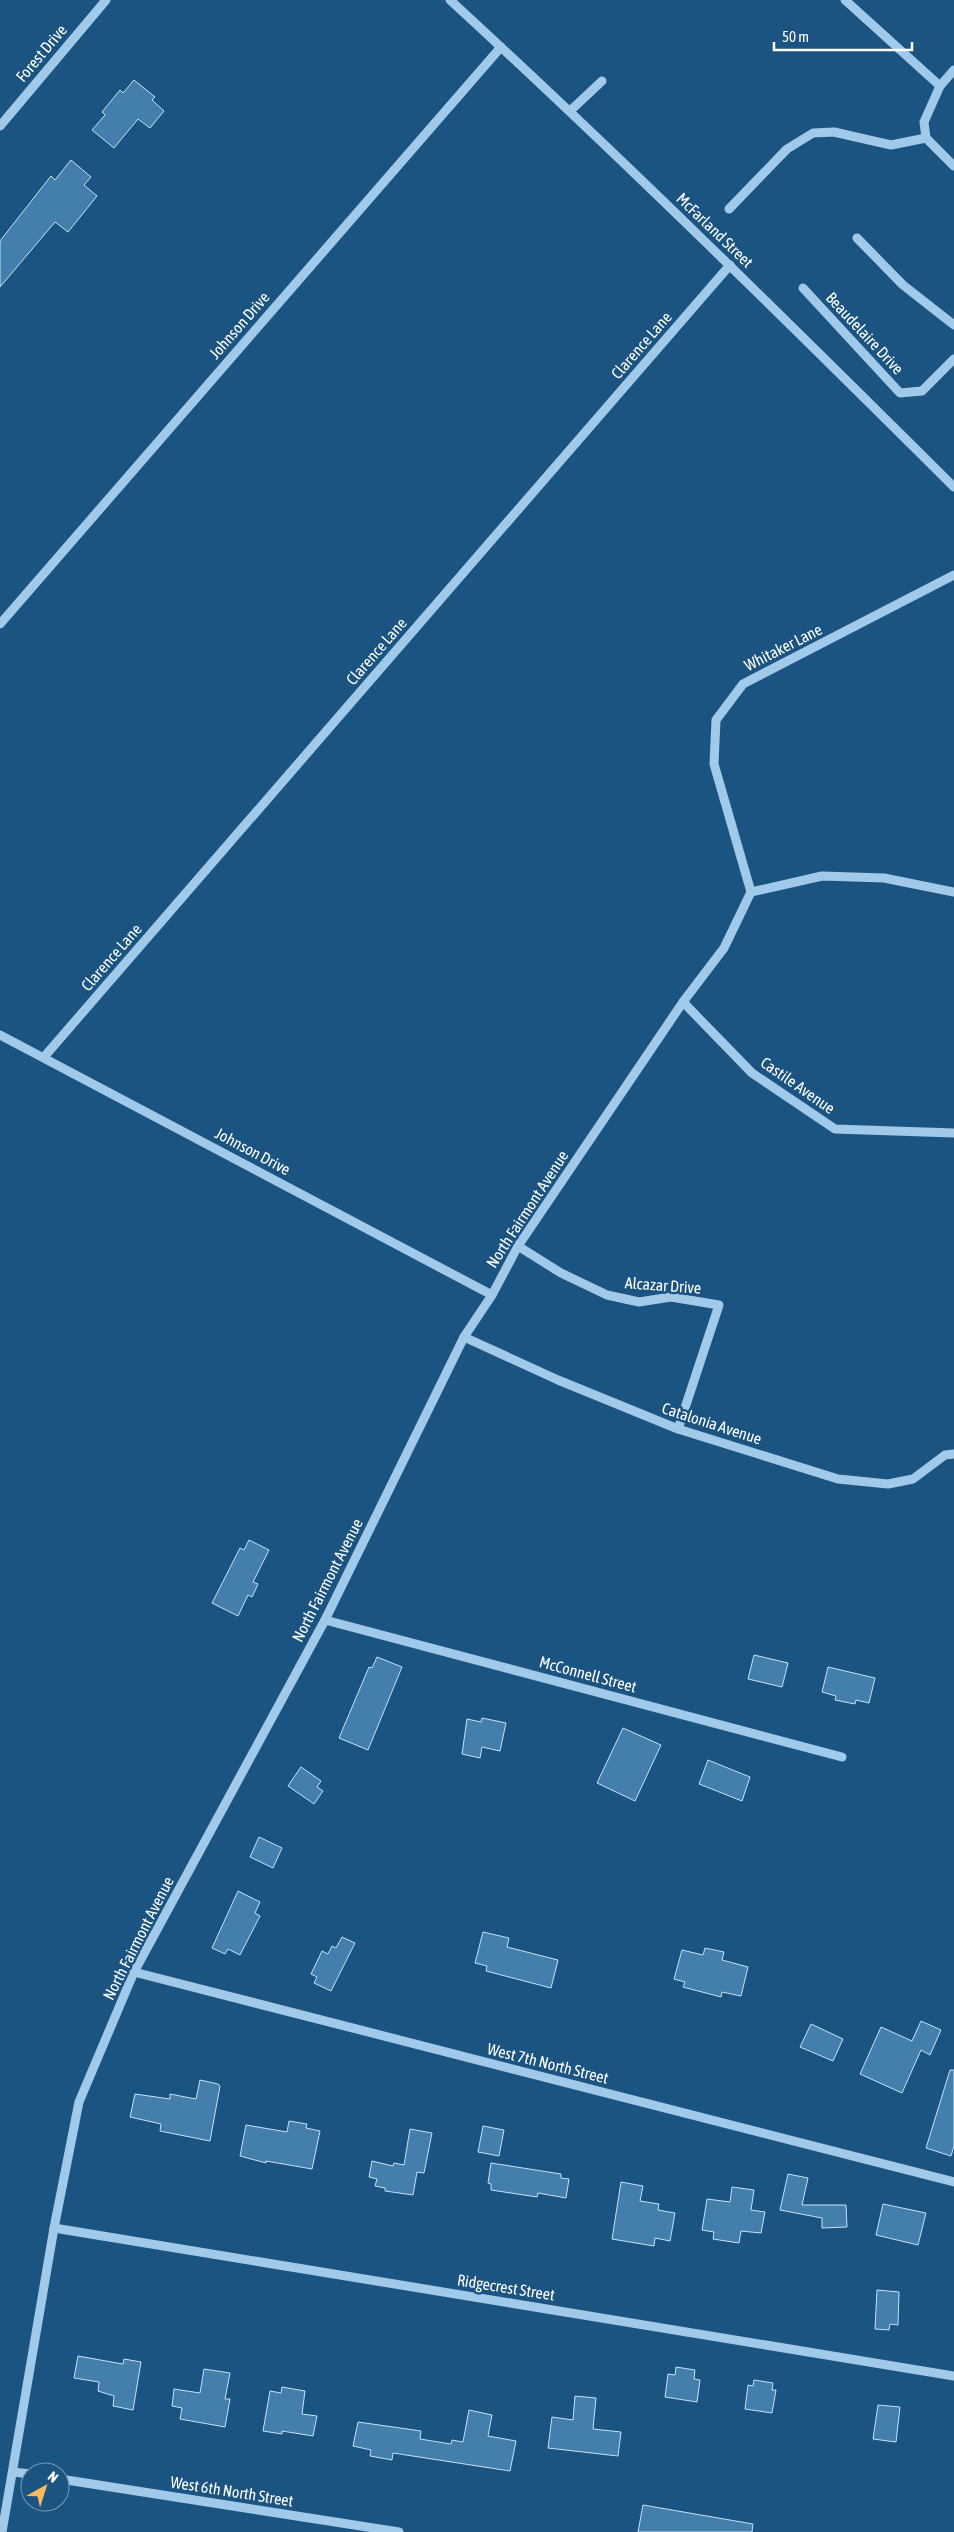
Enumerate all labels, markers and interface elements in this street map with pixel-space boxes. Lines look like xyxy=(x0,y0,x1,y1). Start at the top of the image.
scale bar xyxy=(774,20,912,52)
street label: Forest Drive xyxy=(12,21,70,85)
text: 50 m xyxy=(782,28,809,45)
street label: McFarland Street xyxy=(673,189,757,271)
street label: Johnson Drive xyxy=(205,288,273,362)
street label: Beaudelaire Drive xyxy=(822,288,908,378)
street label: Clarence Lane xyxy=(607,308,675,382)
street label: Clarence Lane xyxy=(342,614,410,688)
street label: Whitaker Lane xyxy=(741,620,825,674)
street label: Clarence Lane xyxy=(77,920,145,994)
street label: Castile Avenue xyxy=(757,1053,839,1117)
street label: Johnson Drive xyxy=(212,1124,294,1178)
street label: North Fairmont Avenue xyxy=(482,1147,572,1271)
street label: Alcazar Drive xyxy=(624,1273,702,1297)
street label: Catalonia Avenue xyxy=(660,1398,764,1448)
street label: North Fairmont Avenue xyxy=(288,1515,366,1645)
street label: McConnell Street xyxy=(537,1652,639,1696)
street label: North Fairmont Avenue xyxy=(99,1873,177,2003)
street label: West 7th North Street xyxy=(486,2039,611,2087)
street label: Ridgecrest Street xyxy=(456,2270,556,2305)
north arrow xyxy=(20,2462,70,2512)
text: N xyxy=(45,2468,61,2486)
street label: West 6th North Street xyxy=(169,2472,295,2510)

